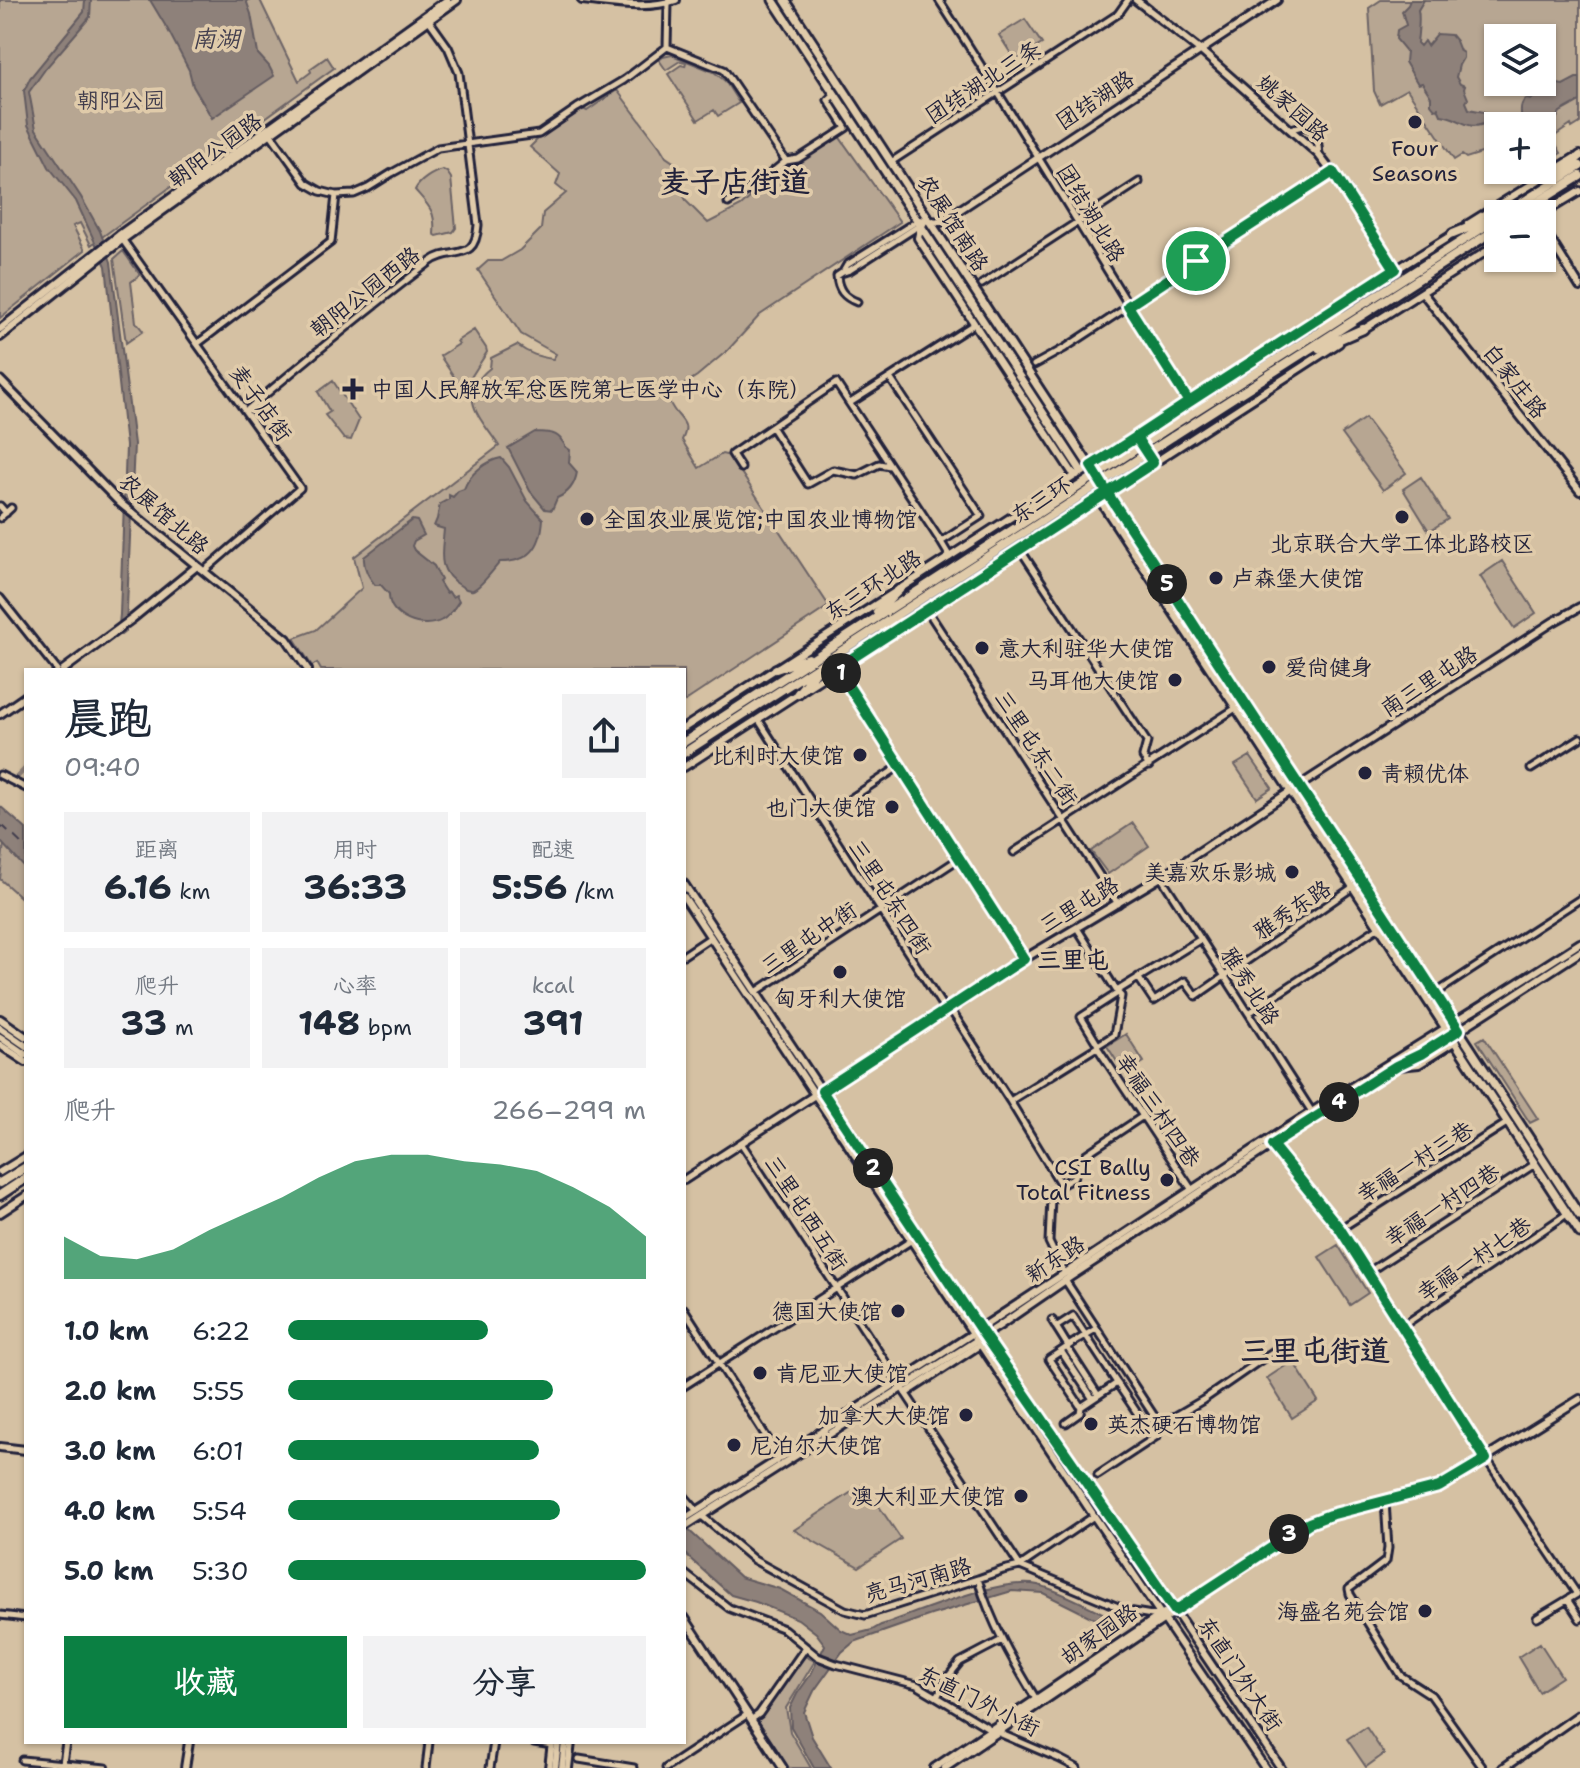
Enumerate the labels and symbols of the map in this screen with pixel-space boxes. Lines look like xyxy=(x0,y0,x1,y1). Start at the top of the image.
water label: 南湖 xyxy=(192,23,243,55)
street label: 团结湖北三条 xyxy=(920,34,1046,130)
street label: 团结湖路 xyxy=(1050,64,1140,136)
street label: 姚家园路 xyxy=(1251,68,1335,148)
park label: 朝阳公园 xyxy=(77,86,165,115)
street label: 朝阳公园路 xyxy=(162,106,268,194)
marker: Four Seasons xyxy=(1406,113,1424,131)
place label: Four Seasons xyxy=(1372,134,1458,188)
street label: 团结湖北路 xyxy=(1050,158,1132,268)
district label: 麦子店街道 xyxy=(660,161,810,202)
street label: 农展馆南路 xyxy=(911,169,995,277)
pin xyxy=(1162,227,1230,295)
street label: 朝阳公园西路 xyxy=(304,240,426,344)
street label: 白家庄路 xyxy=(1476,337,1554,425)
street label: 麦子店街 xyxy=(223,359,299,447)
place label: 中国人民解放军总医院第七医学中心（东院） xyxy=(371,375,811,404)
marker: 中国人民解放军总医院第七医学中心（东院） xyxy=(342,378,364,400)
street label: 农展馆北路 xyxy=(113,467,215,561)
street label: 东三环 xyxy=(1005,470,1077,530)
place label: 全国农业展览馆;中国农业博物馆 xyxy=(603,505,917,534)
marker: 北京联合大学工体北路校区 xyxy=(1393,508,1411,526)
marker: 全国农业展览馆;中国农业博物馆 xyxy=(578,510,596,528)
place label: 北京联合大学工体北路校区 xyxy=(1270,529,1534,558)
street label: 东三环北路 xyxy=(819,543,927,627)
pin: 5 xyxy=(1147,564,1187,604)
place label: 卢森堡大使馆 xyxy=(1232,564,1364,593)
marker: 卢森堡大使馆 xyxy=(1207,569,1225,587)
place label: 意大利驻华大使馆 xyxy=(998,634,1174,663)
marker: 意大利驻华大使馆 xyxy=(973,639,991,657)
street label: 南三里屯路 xyxy=(1375,639,1483,723)
pin: 1 xyxy=(821,653,861,693)
place label: 爱尚健身 xyxy=(1285,653,1373,682)
marker: 爱尚健身 xyxy=(1260,658,1278,676)
place label: 马耳他大使馆 xyxy=(1027,666,1159,695)
marker: 马耳他大使馆 xyxy=(1166,671,1184,689)
street label: 三里屯东二街 xyxy=(988,685,1084,811)
place label: 比利时大使馆 xyxy=(712,741,844,770)
marker: 比利时大使馆 xyxy=(851,746,869,764)
place label: 青赖优体 xyxy=(1381,759,1469,788)
marker: 青赖优体 xyxy=(1356,764,1374,782)
place label: 也门大使馆 xyxy=(766,793,876,822)
marker: 也门大使馆 xyxy=(883,798,901,816)
street label: 三里屯东四街 xyxy=(842,834,938,960)
place label: 美嘉欢乐影城 xyxy=(1144,858,1276,887)
marker: 美嘉欢乐影城 xyxy=(1283,863,1301,881)
street label: 三里屯路 xyxy=(1034,870,1124,940)
street label: 雅秀东路 xyxy=(1247,873,1337,947)
street label: 三里屯中街 xyxy=(755,895,863,981)
street label: 雅秀北路 xyxy=(1214,941,1286,1031)
district label: 三里屯 xyxy=(1037,944,1109,976)
marker: 匈牙利大使馆 xyxy=(831,963,849,981)
place label: 匈牙利大使馆 xyxy=(774,984,906,1013)
street label: 幸福三村四巷 xyxy=(1109,1047,1207,1173)
pin: 4 xyxy=(1319,1082,1359,1122)
street label: 幸福一村三巷 xyxy=(1351,1115,1479,1209)
pin: 2 xyxy=(853,1148,893,1188)
street label: 三里屯西五街 xyxy=(758,1150,854,1276)
place label: CSI Bally Total Fitness xyxy=(1016,1153,1151,1207)
street label: 幸福一村四巷 xyxy=(1379,1157,1505,1253)
marker: CSI Bally Total Fitness xyxy=(1158,1171,1176,1189)
street label: 幸福一村七巷 xyxy=(1411,1210,1537,1308)
street label: 新东路 xyxy=(1019,1229,1091,1289)
place label: 德国大使馆 xyxy=(772,1297,882,1326)
marker: 德国大使馆 xyxy=(889,1302,907,1320)
district label: 三里屯街道 xyxy=(1240,1330,1390,1371)
place label: 肯尼亚大使馆 xyxy=(776,1359,908,1388)
marker: 肯尼亚大使馆 xyxy=(751,1364,769,1382)
place label: 加拿大大使馆 xyxy=(818,1401,950,1430)
marker: 加拿大大使馆 xyxy=(957,1406,975,1424)
place label: 英杰硬石博物馆 xyxy=(1107,1410,1261,1439)
marker: 英杰硬石博物馆 xyxy=(1082,1415,1100,1433)
place label: 尼泊尔大使馆 xyxy=(750,1431,882,1460)
marker: 尼泊尔大使馆 xyxy=(725,1436,743,1454)
place label: 澳大利亚大使馆 xyxy=(851,1482,1005,1511)
marker: 澳大利亚大使馆 xyxy=(1012,1487,1030,1505)
pin: 3 xyxy=(1269,1514,1309,1554)
street label: 亮马河南路 xyxy=(861,1551,975,1609)
street label: 胡家园路 xyxy=(1055,1597,1143,1671)
place label: 海盛名苑会馆 xyxy=(1277,1597,1409,1626)
marker: 海盛名苑会馆 xyxy=(1416,1602,1434,1620)
street label: 东直门外大街 xyxy=(1191,1611,1289,1737)
street label: 东直门外小街 xyxy=(913,1659,1045,1743)

